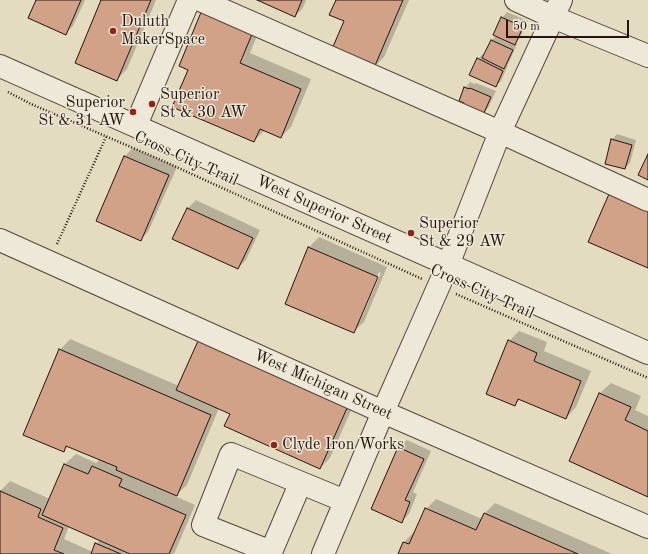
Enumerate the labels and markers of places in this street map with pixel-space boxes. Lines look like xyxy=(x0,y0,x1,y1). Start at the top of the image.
place label: Duluth MakerSpace xyxy=(121,12,205,50)
marker: Duluth MakerSpace xyxy=(108,26,118,36)
place label: Superior St & 30 AW xyxy=(160,85,247,123)
place label: Superior St & 31 AW xyxy=(38,93,125,131)
marker: Superior St & 30 AW xyxy=(147,99,157,109)
marker: Superior St & 31 AW xyxy=(128,107,138,117)
place label: Superior St & 29 AW xyxy=(419,214,506,252)
marker: Superior St & 29 AW xyxy=(406,228,416,238)
place label: Clyde Iron Works xyxy=(282,435,404,455)
marker: Clyde Iron Works xyxy=(269,440,279,450)

